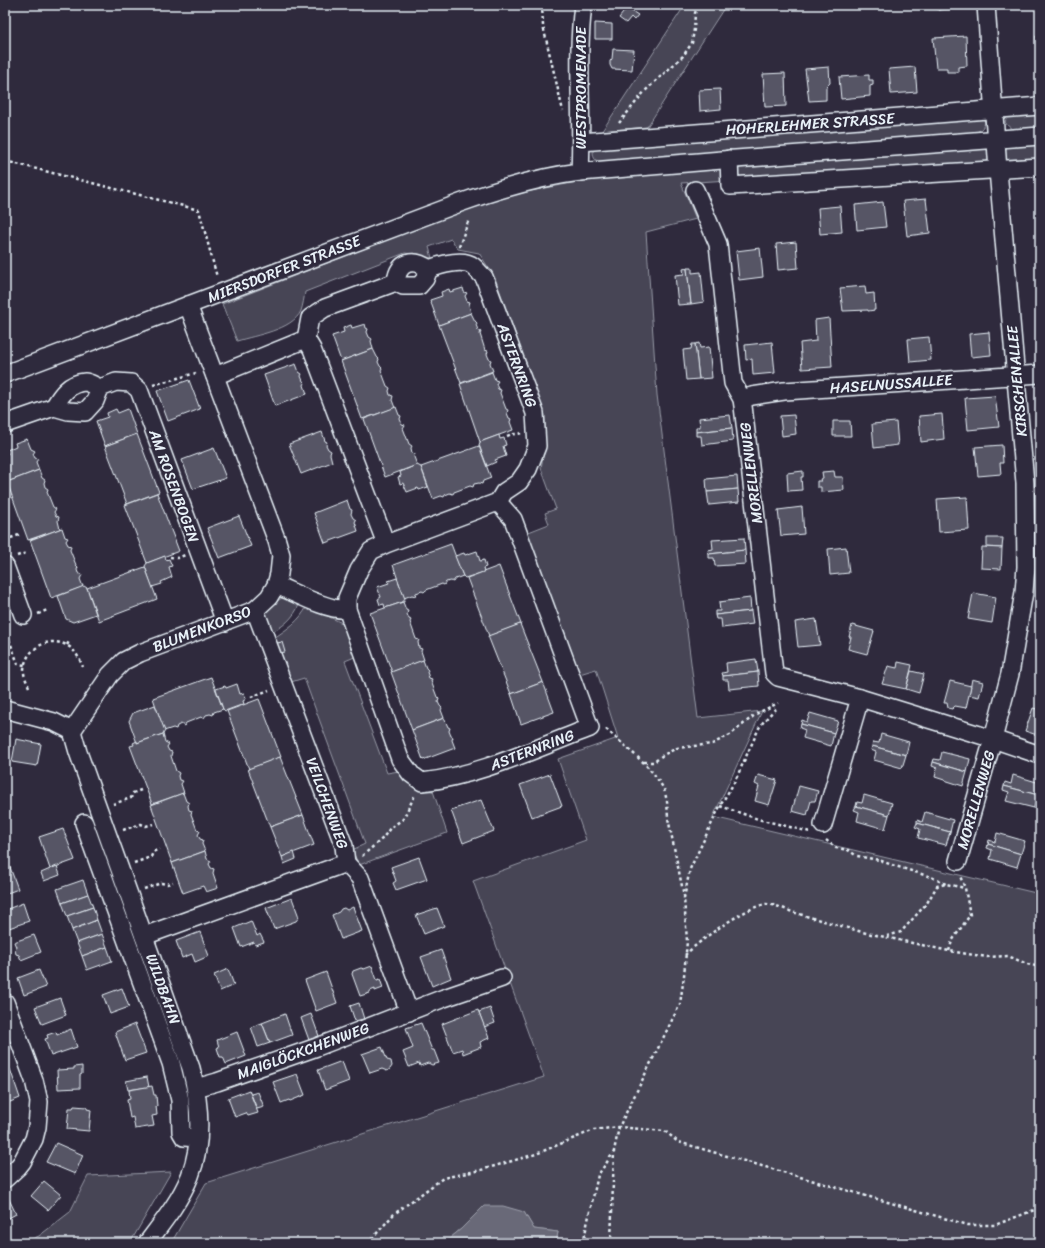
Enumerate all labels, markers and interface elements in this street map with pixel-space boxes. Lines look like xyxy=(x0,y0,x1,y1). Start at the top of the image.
street label: WESTPROMENADE xyxy=(568,25,594,149)
street label: HOHERLEHMER STRASSE xyxy=(725,105,897,143)
street label: MIERSDORFER STRASSE xyxy=(204,227,366,310)
street label: ASTERNRING xyxy=(489,318,545,412)
street label: KIRSCHENALLEE xyxy=(999,323,1035,438)
street label: HASELNUSSALLEE xyxy=(829,367,955,401)
street label: MORELLENWEG xyxy=(732,420,770,525)
street label: AM ROSENBOGEN xyxy=(141,425,207,547)
street label: BLUMENKORSO xyxy=(149,598,256,660)
street label: ASTERNRING xyxy=(485,722,579,778)
street label: MORELLENWEG xyxy=(949,747,1003,853)
street label: VEILCHENWEG xyxy=(298,754,356,853)
street label: WILDBAHN xyxy=(138,950,188,1029)
street label: MAIGLÖCKCHENWEG xyxy=(233,1015,374,1087)

